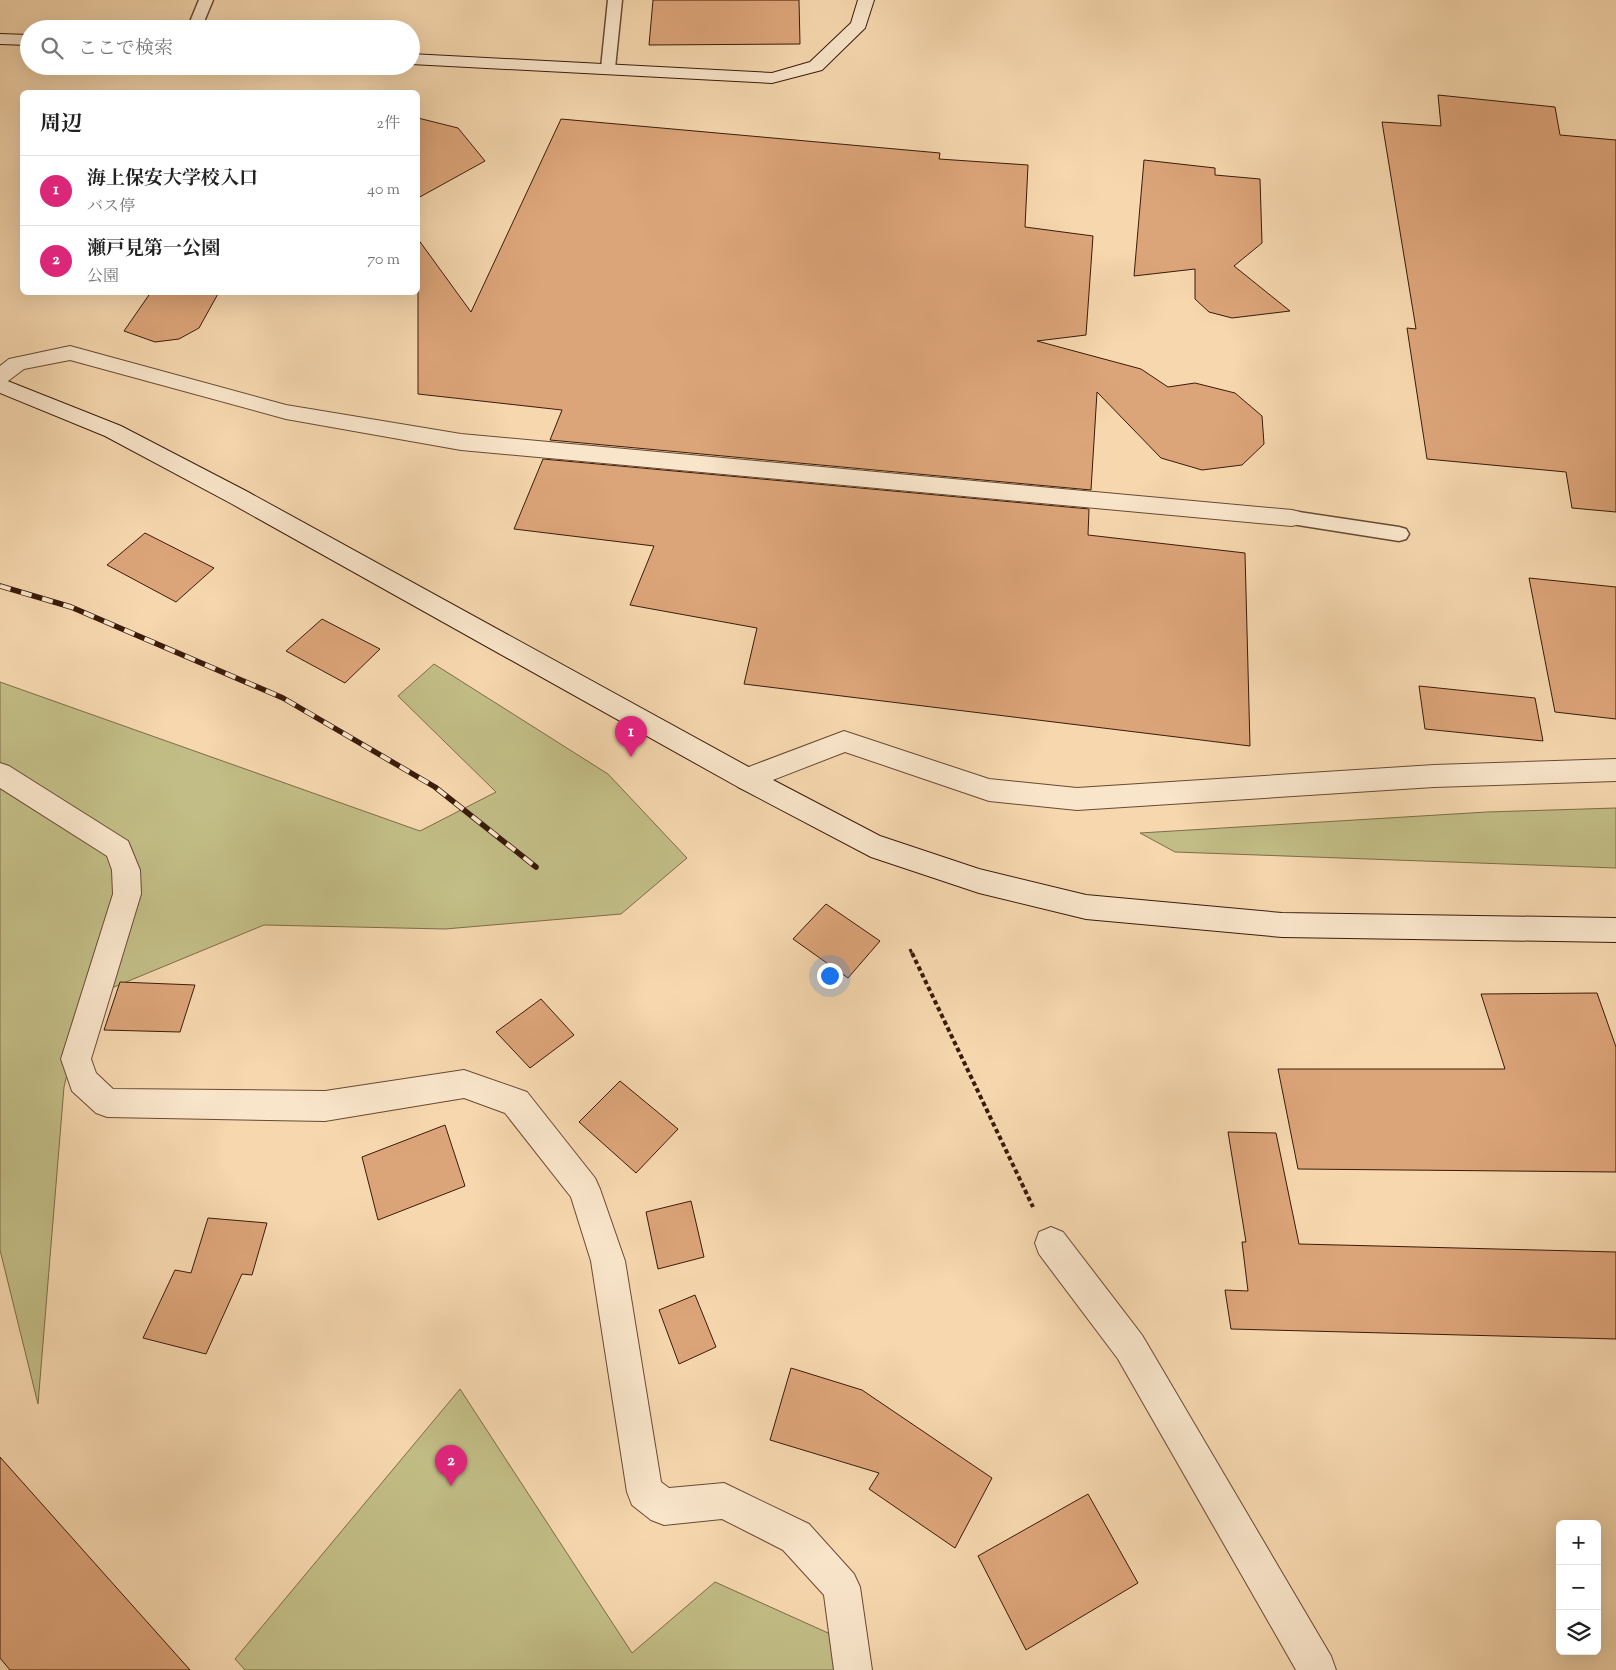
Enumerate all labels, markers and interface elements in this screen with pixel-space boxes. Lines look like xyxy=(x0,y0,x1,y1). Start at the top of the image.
search box xyxy=(20,20,420,75)
icon: search xyxy=(38,34,66,62)
text: ここで検索 xyxy=(78,36,173,63)
text: 周辺 xyxy=(40,110,82,140)
text: 2件 xyxy=(377,113,400,136)
text: 海上保安大学校入口 xyxy=(87,166,258,193)
text: 1 xyxy=(53,179,59,202)
text: 40 m xyxy=(367,179,400,202)
text: バス停 xyxy=(87,196,135,219)
text: 瀬戸見第一公園 xyxy=(87,236,220,263)
text: 2 xyxy=(52,249,60,272)
text: 70 m xyxy=(367,249,400,272)
text: 公園 xyxy=(87,266,119,289)
pin: 1 xyxy=(615,716,647,757)
your location xyxy=(817,963,843,989)
pin: 2 xyxy=(435,1445,467,1486)
map controls xyxy=(1556,1520,1601,1655)
button: + xyxy=(1556,1520,1601,1565)
button: − xyxy=(1556,1565,1601,1610)
button: layers xyxy=(1556,1610,1601,1655)

